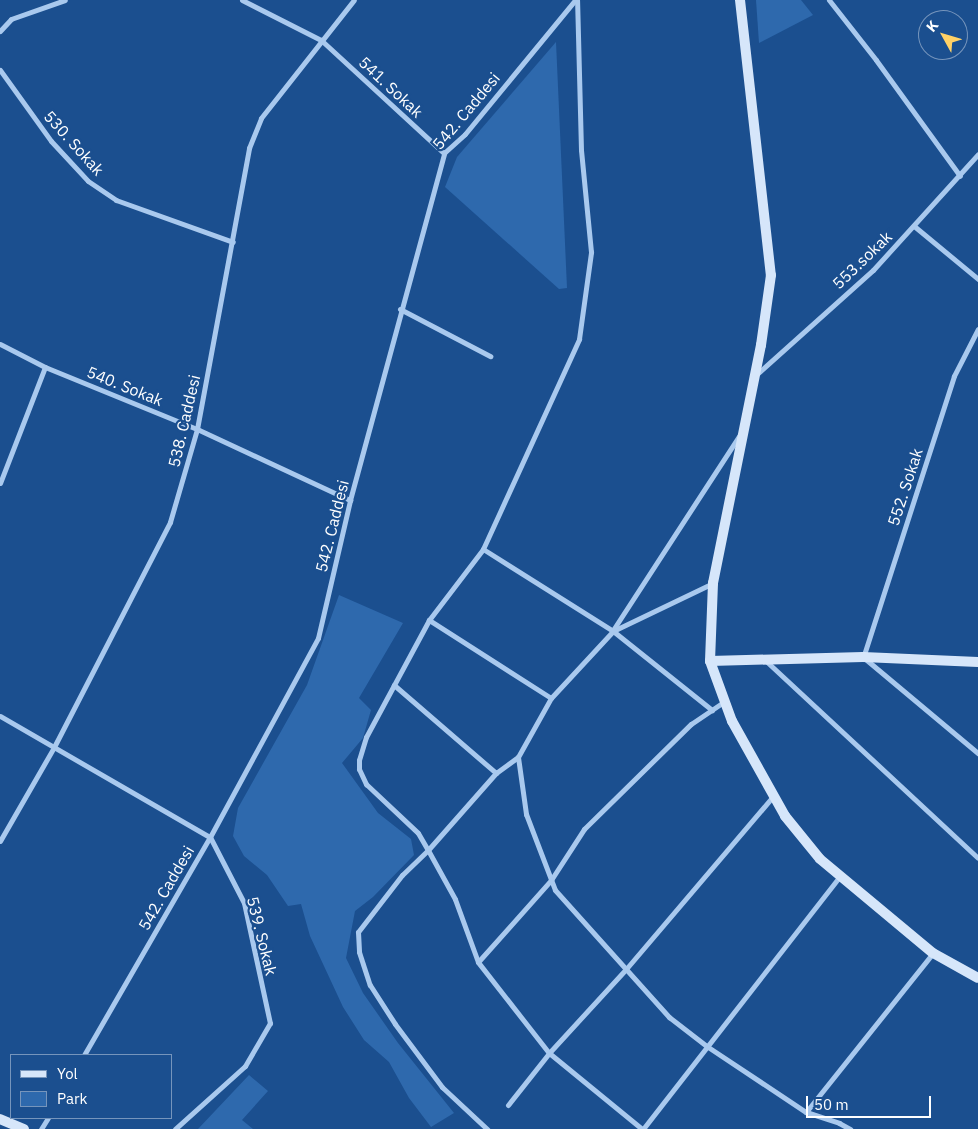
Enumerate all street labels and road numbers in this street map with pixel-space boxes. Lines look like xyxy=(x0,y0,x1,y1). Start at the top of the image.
street label: 541. Sokak xyxy=(355,53,427,121)
street label: 542. Caddesi xyxy=(428,69,504,153)
street label: 530. Sokak xyxy=(40,107,108,179)
street label: 553.sokak xyxy=(828,227,896,293)
street label: 540. Sokak xyxy=(84,362,166,410)
street label: 538. Caddesi xyxy=(164,373,204,469)
street label: 552. Sokak xyxy=(883,446,927,528)
street label: 542. Caddesi xyxy=(311,478,353,574)
street label: 542. Caddesi xyxy=(134,842,198,934)
street label: 539. Sokak xyxy=(243,895,281,977)

